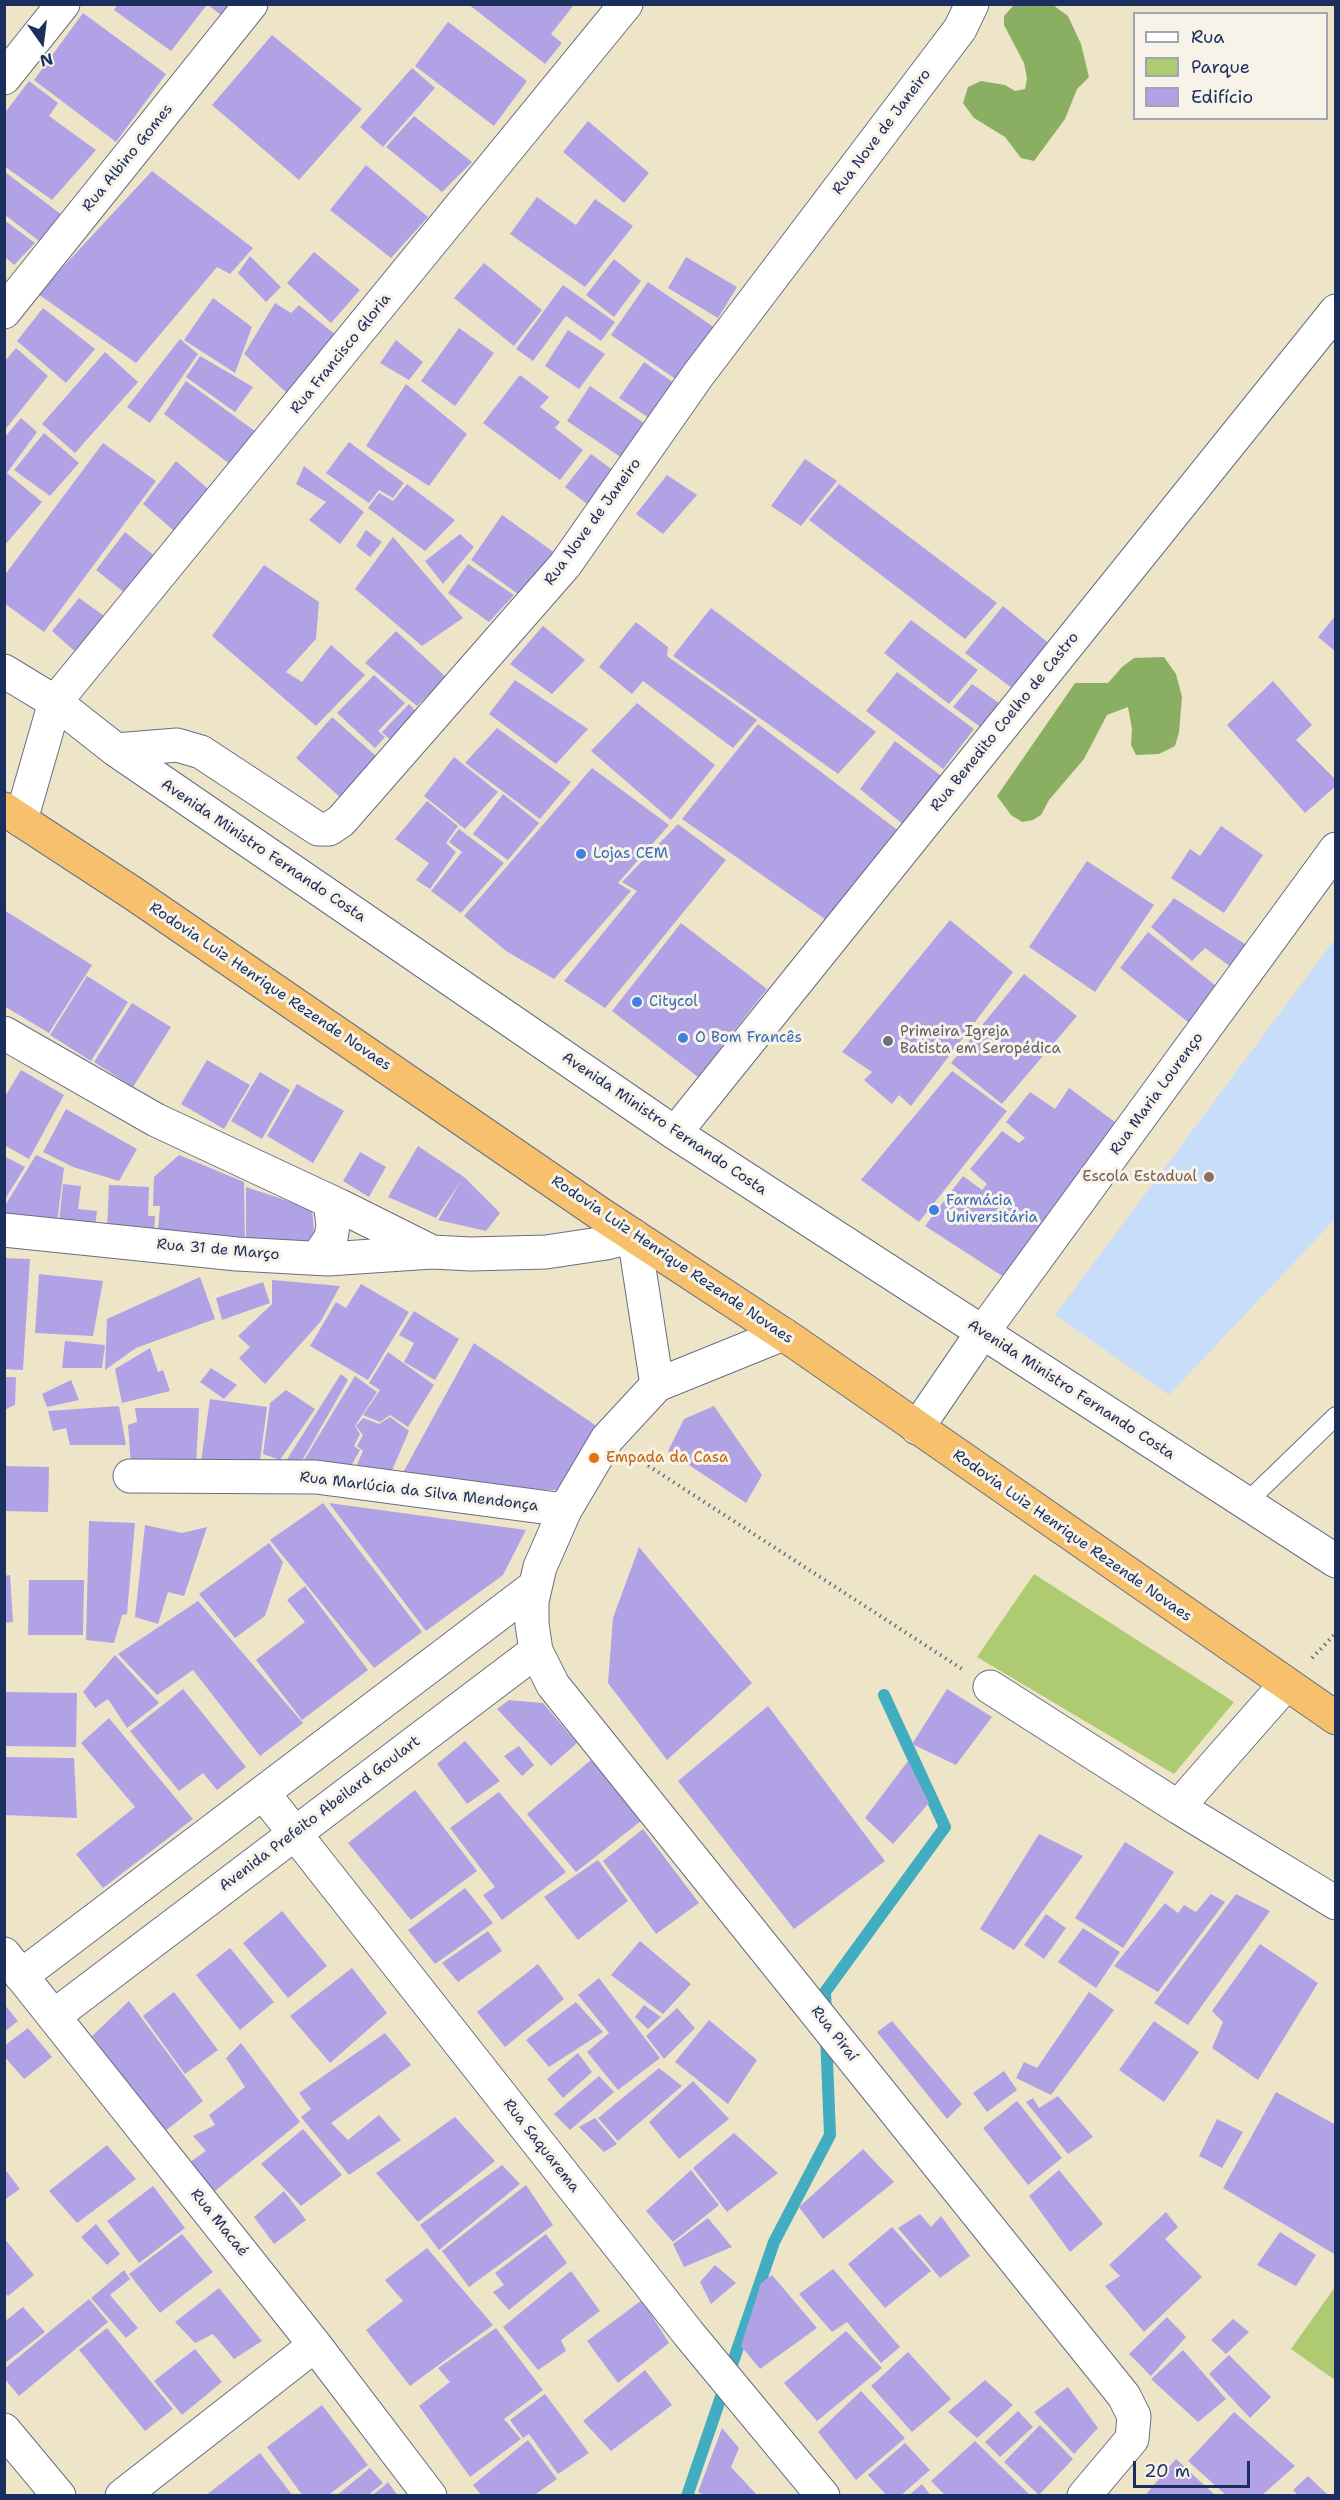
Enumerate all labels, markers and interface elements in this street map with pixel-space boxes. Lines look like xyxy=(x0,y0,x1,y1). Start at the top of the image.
north arrow xyxy=(12,12,72,72)
legend xyxy=(1133,12,1328,120)
text: Rua xyxy=(1191,25,1224,49)
text: N xyxy=(38,48,55,72)
text: Parque xyxy=(1191,55,1250,79)
street label: Rua Nove de Janeiro xyxy=(829,66,935,198)
text: Edifício xyxy=(1191,85,1253,109)
street label: Rua Albino Gomes xyxy=(79,100,177,216)
street label: Rua Francisco Gloria xyxy=(287,290,395,418)
street label: Rua Nove de Janeiro xyxy=(541,455,645,589)
street label: Rua Benedito Coelho de Castro xyxy=(927,629,1083,815)
street label: Avenida Ministro Fernando Costa xyxy=(157,776,369,926)
place label: Lojas CEM xyxy=(593,845,668,863)
marker: Lojas CEM xyxy=(574,847,588,861)
street label: Rodovia Luiz Henrique Rezende Novaes xyxy=(146,899,394,1075)
place label: Citycol xyxy=(649,993,698,1011)
marker: Citycol xyxy=(630,995,644,1009)
place label: Primeira Igreja Batista em Seropédica xyxy=(900,1023,1061,1058)
place label: O Bom Francês xyxy=(695,1029,802,1047)
street label: Rua Maria Lourenço xyxy=(1107,1029,1207,1159)
marker: O Bom Francês xyxy=(676,1031,690,1045)
marker: Primeira Igreja Batista em Seropédica xyxy=(881,1034,895,1048)
street label: Avenida Ministro Fernando Costa xyxy=(558,1049,770,1199)
place label: Escola Estadual xyxy=(1082,1168,1197,1186)
marker: Escola Estadual xyxy=(1202,1170,1216,1184)
street label: Rodovia Luiz Henrique Rezende Novaes xyxy=(548,1172,796,1348)
place label: Farmácia Universitária xyxy=(946,1192,1038,1227)
marker: Farmácia Universitária xyxy=(927,1203,941,1217)
street label: Rua 31 de Março xyxy=(156,1236,280,1264)
street label: Avenida Ministro Fernando Costa xyxy=(964,1316,1178,1464)
street label: Rodovia Luiz Henrique Rezende Novaes xyxy=(949,1446,1195,1626)
place label: Empada da Casa xyxy=(606,1449,728,1467)
marker: Empada da Casa xyxy=(587,1451,601,1465)
street label: Rua Marlúcia da Silva Mendonça xyxy=(299,1468,539,1516)
street label: Avenida Prefeito Abeilard Goulart xyxy=(216,1732,424,1896)
street label: Rua Piraí xyxy=(807,2003,861,2065)
street label: Rua Saquarema xyxy=(499,2096,583,2196)
street label: Rua Macaé xyxy=(186,2186,252,2260)
scale bar xyxy=(1136,2449,1253,2487)
text: 20 m xyxy=(1144,2459,1190,2483)

